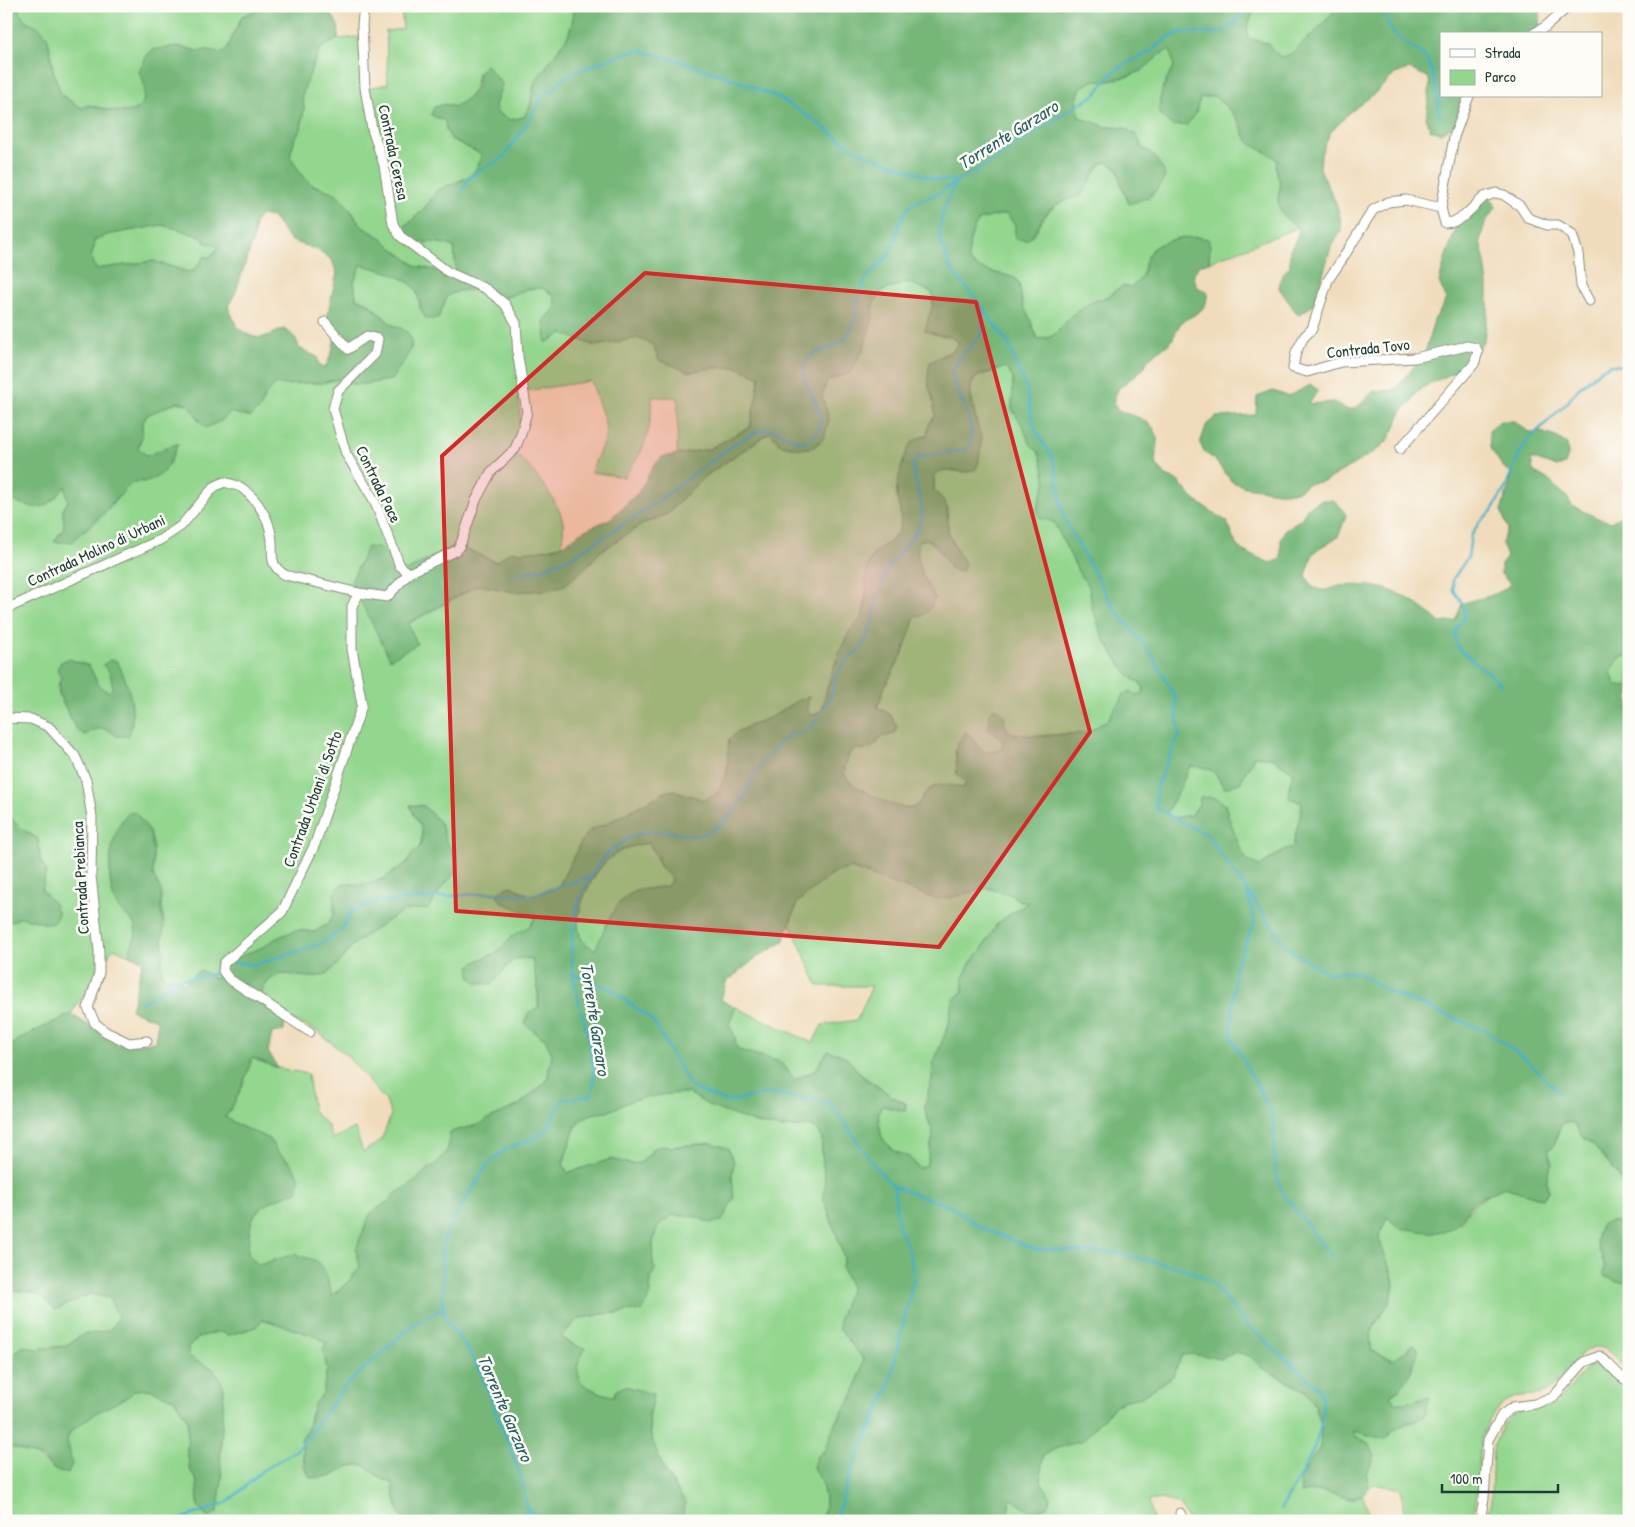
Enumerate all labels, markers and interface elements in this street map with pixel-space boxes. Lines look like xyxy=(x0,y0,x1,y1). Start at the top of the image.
legend xyxy=(1440,32,1602,98)
text: Strada xyxy=(1485,42,1521,63)
text: Parco xyxy=(1485,66,1516,87)
water label: Torrente Garzaro xyxy=(953,93,1064,175)
street label: Contrada Ceresa xyxy=(373,102,415,202)
street label: Contrada Tovo xyxy=(1325,333,1411,363)
street label: Contrada Pace xyxy=(351,442,407,527)
street label: Contrada Molino di Urbani xyxy=(23,508,169,592)
street label: Contrada Urbani di Sotto xyxy=(277,727,347,870)
street label: Contrada Prebianca xyxy=(66,821,94,935)
water label: Torrente Garzaro xyxy=(574,961,617,1079)
water label: Torrente Garzaro xyxy=(472,1350,540,1467)
scale bar xyxy=(1442,1462,1559,1494)
text: 100 m xyxy=(1450,1468,1483,1489)

